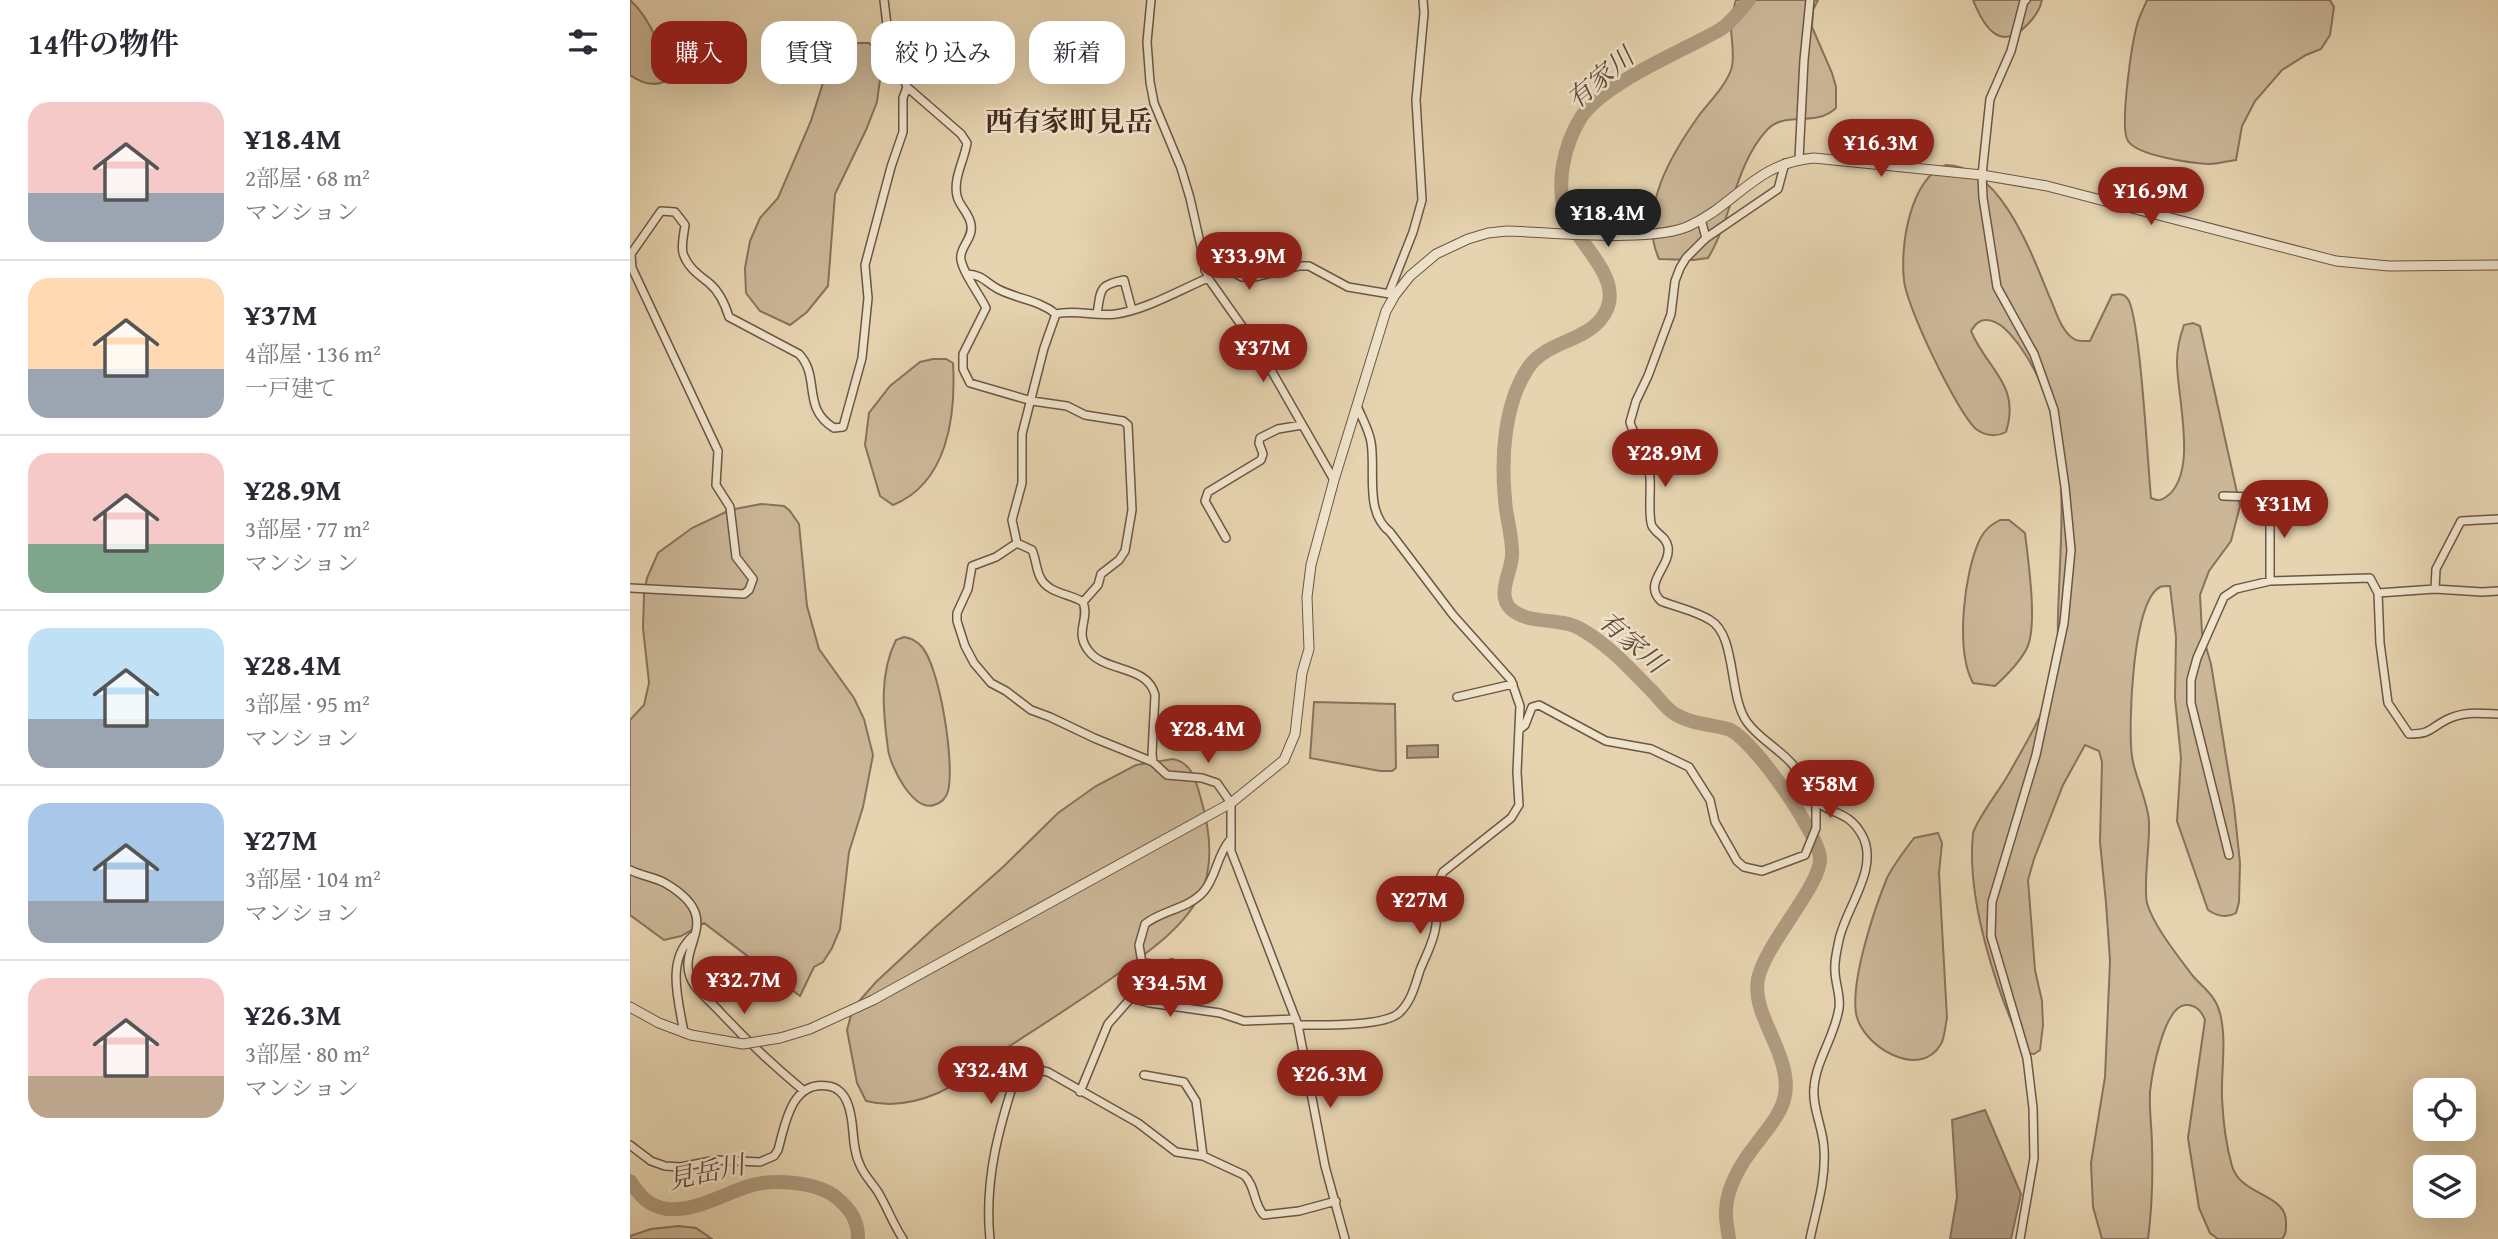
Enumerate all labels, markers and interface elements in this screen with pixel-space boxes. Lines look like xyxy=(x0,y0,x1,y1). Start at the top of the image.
text: 14件の物件 xyxy=(28,21,179,65)
chip: 購入 xyxy=(651,21,747,84)
chip: 賃貸 xyxy=(761,21,857,84)
chip: 絞り込み xyxy=(871,21,1015,84)
chip: 新着 xyxy=(1029,21,1125,84)
icon: filters xyxy=(564,23,602,61)
water label: 有家川 xyxy=(1557,36,1644,118)
district label: 西有家町見岳 xyxy=(985,100,1153,141)
text: ¥18.4M xyxy=(245,116,341,160)
pin: ¥16.3M xyxy=(1824,120,1938,179)
text: ¥16.3M xyxy=(1844,125,1918,158)
icon: home xyxy=(84,130,168,214)
text: 2部屋 · 68 m² xyxy=(245,161,370,194)
pin: ¥16.9M xyxy=(2094,168,2208,227)
text: ¥16.9M xyxy=(2114,173,2188,206)
pin: ¥18.4M xyxy=(1551,190,1665,249)
text: マンション xyxy=(245,195,359,228)
text: ¥18.4M xyxy=(1571,195,1645,228)
pin: ¥33.9M xyxy=(1192,232,1306,292)
text: ¥33.9M xyxy=(1212,238,1286,271)
text: ¥37M xyxy=(245,292,317,336)
icon: home xyxy=(84,306,168,390)
pin: ¥37M xyxy=(1222,324,1304,384)
text: ¥37M xyxy=(1235,330,1291,363)
text: 4部屋 · 136 m² xyxy=(245,337,381,370)
text: 一戸建て xyxy=(245,371,337,404)
pin: ¥28.9M xyxy=(1608,430,1722,489)
text: ¥28.9M xyxy=(1628,435,1702,468)
text: ¥28.9M xyxy=(245,467,341,511)
pin: ¥31M xyxy=(2243,480,2325,540)
icon: home xyxy=(84,481,168,565)
text: ¥31M xyxy=(2256,486,2312,519)
text: 3部屋 · 77 m² xyxy=(245,512,370,545)
text: マンション xyxy=(245,546,359,579)
water label: 有家川 xyxy=(1590,601,1677,684)
text: ¥28.4M xyxy=(245,642,341,686)
icon: home xyxy=(84,656,168,740)
text: 3部屋 · 95 m² xyxy=(245,687,370,720)
pin: ¥28.4M xyxy=(1151,706,1265,765)
text: ¥28.4M xyxy=(1171,711,1245,744)
text: マンション xyxy=(245,721,359,754)
pin: ¥58M xyxy=(1789,760,1871,820)
text: ¥58M xyxy=(1802,766,1858,799)
text: ¥27M xyxy=(245,817,317,861)
icon: home xyxy=(84,831,168,915)
text: 3部屋 · 104 m² xyxy=(245,862,381,895)
pin: ¥27M xyxy=(1379,876,1461,936)
text: ¥27M xyxy=(1392,882,1448,915)
text: マンション xyxy=(245,896,359,929)
pin: ¥32.7M xyxy=(687,956,801,1016)
pin: ¥34.5M xyxy=(1113,960,1227,1019)
text: ¥32.7M xyxy=(707,962,781,995)
text: ¥34.5M xyxy=(1133,965,1207,998)
text: ¥26.3M xyxy=(245,992,341,1036)
icon: home xyxy=(84,1006,168,1090)
text: 3部屋 · 80 m² xyxy=(245,1037,370,1070)
pin: ¥32.4M xyxy=(934,1046,1048,1106)
pin: ¥26.3M xyxy=(1273,1050,1387,1110)
text: ¥32.4M xyxy=(954,1052,1028,1085)
text: ¥26.3M xyxy=(1293,1056,1367,1089)
text: マンション xyxy=(245,1071,359,1104)
map controls xyxy=(2413,1078,2476,1218)
button: locate xyxy=(2413,1078,2476,1141)
water label: 見岳川 xyxy=(664,1144,751,1199)
button: layers xyxy=(2413,1155,2476,1218)

